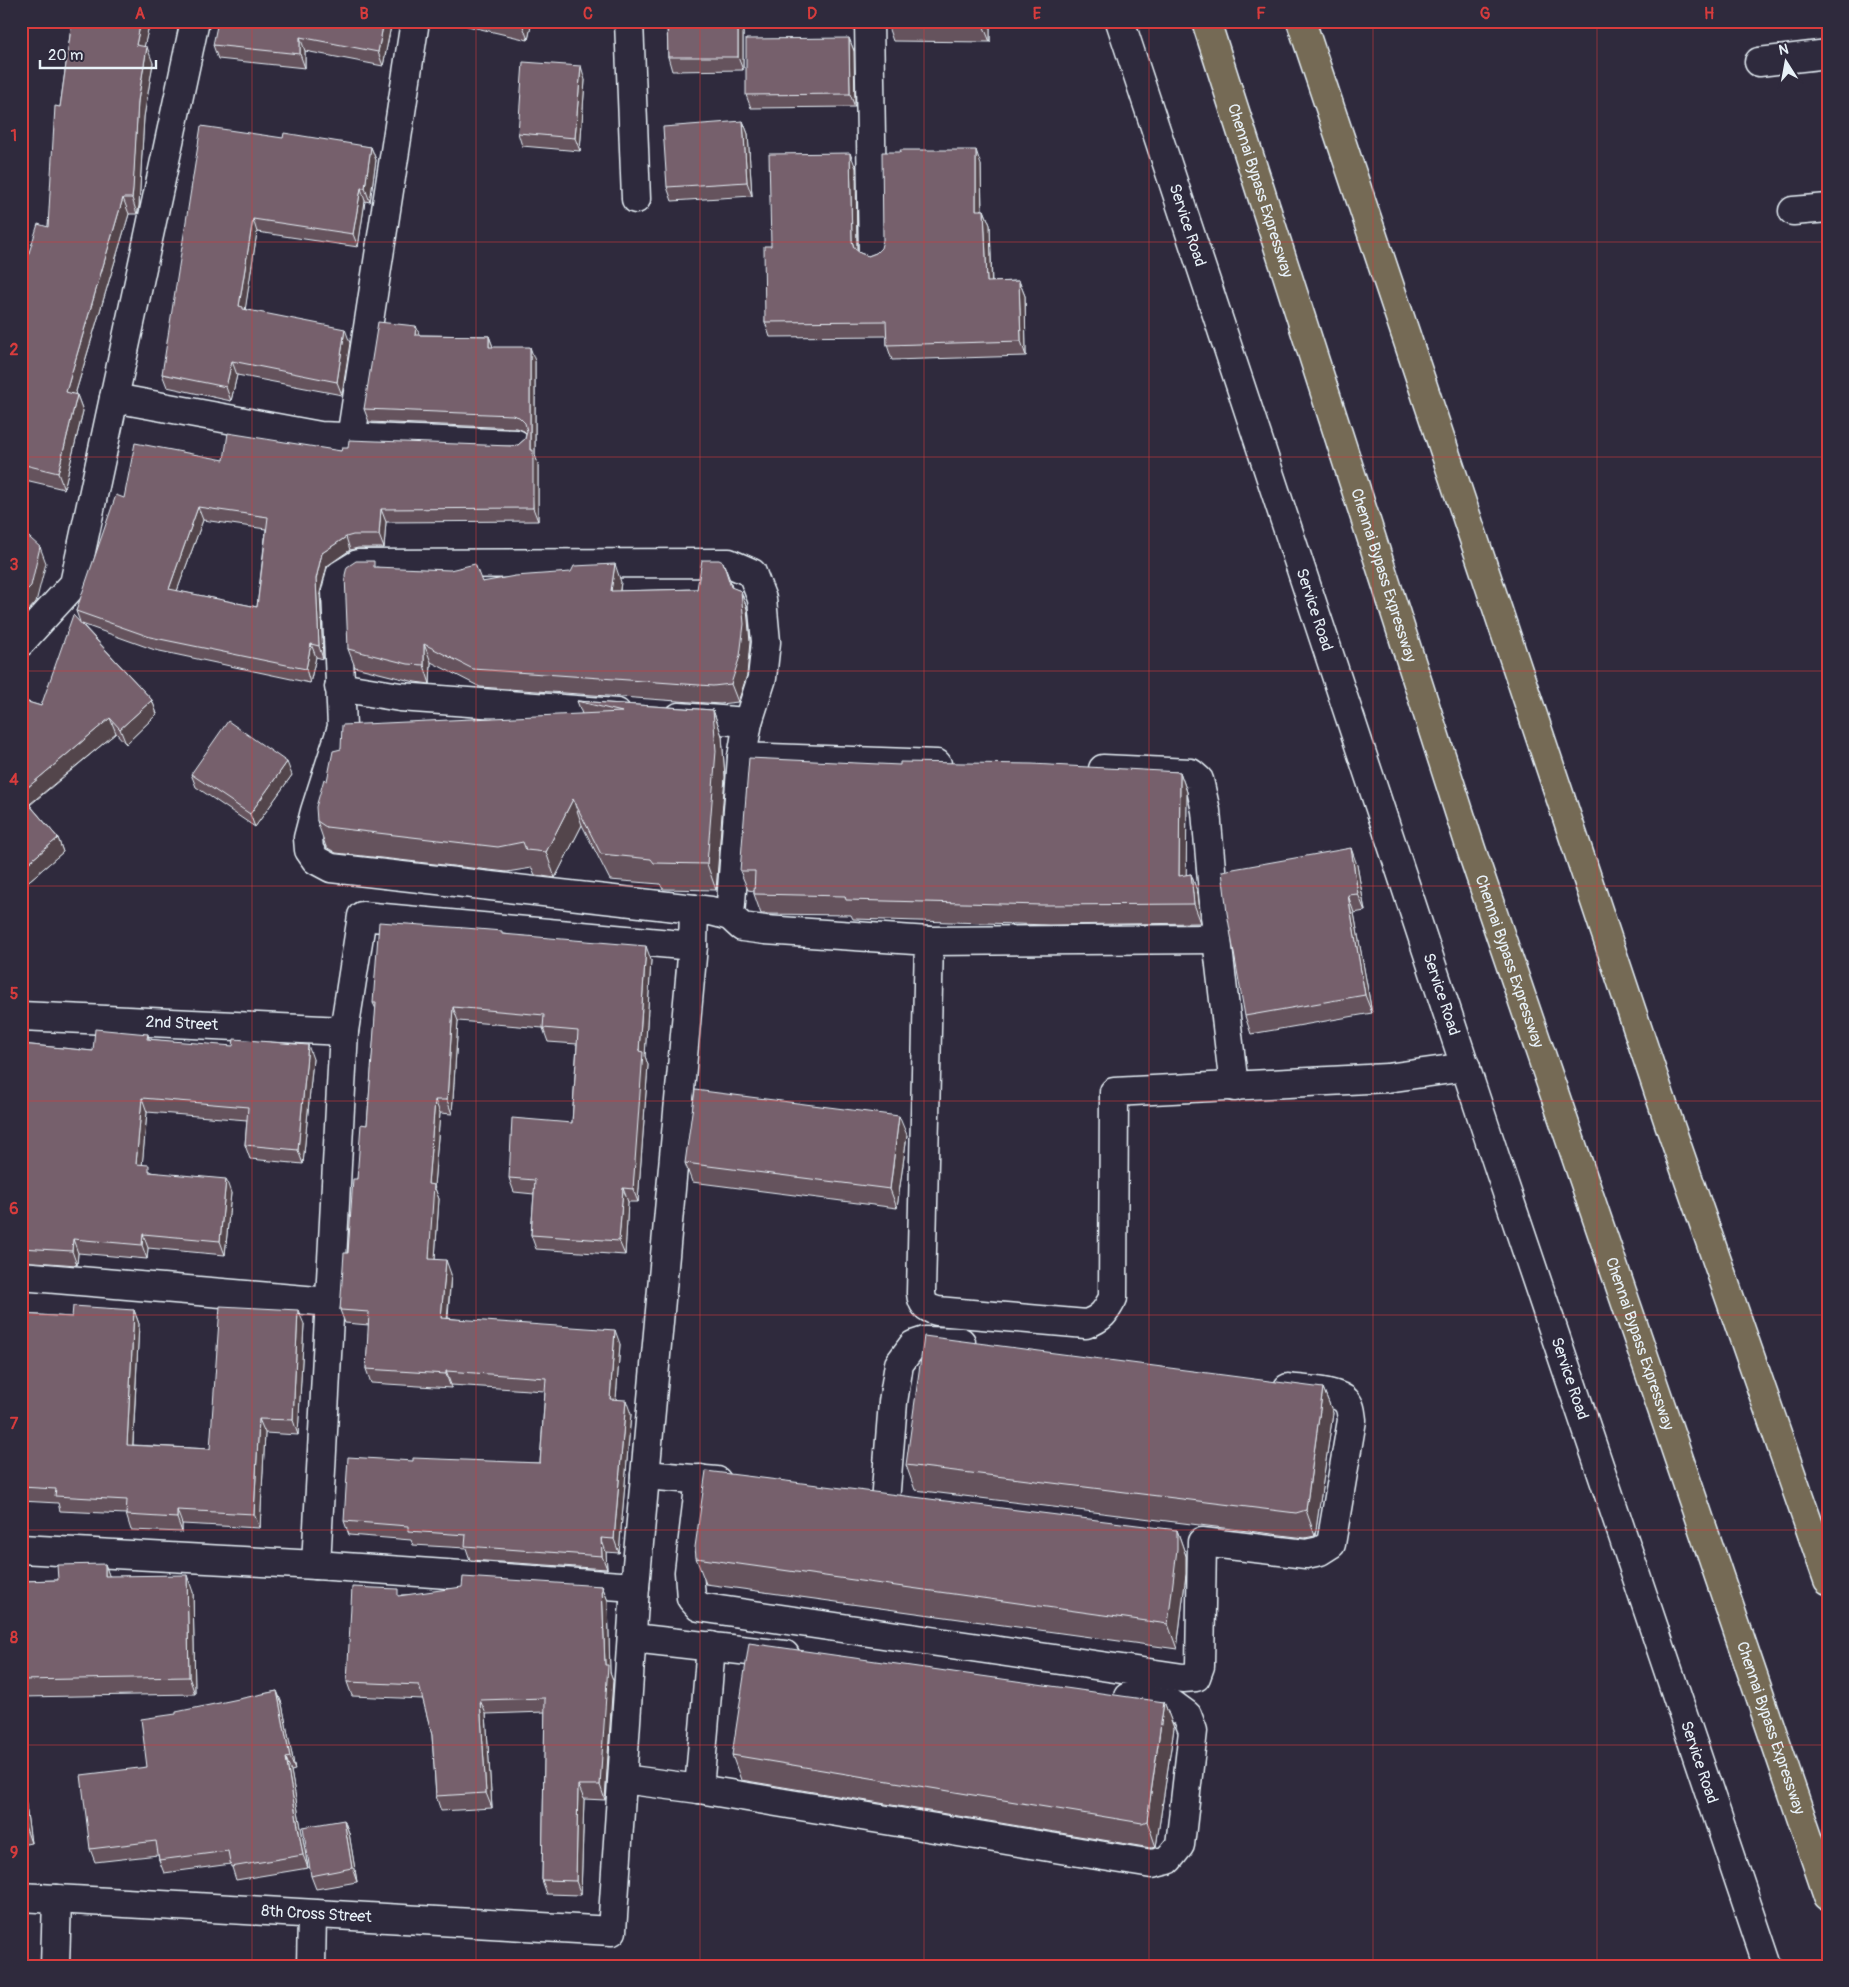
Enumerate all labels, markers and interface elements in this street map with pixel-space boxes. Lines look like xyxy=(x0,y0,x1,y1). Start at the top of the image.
text: A xyxy=(135,4,146,24)
text: B xyxy=(359,4,369,24)
text: C xyxy=(583,4,593,24)
text: D xyxy=(807,4,817,24)
text: E xyxy=(1033,4,1042,24)
text: F xyxy=(1256,4,1266,24)
text: G xyxy=(1480,4,1491,24)
text: H xyxy=(1704,4,1714,24)
scale bar xyxy=(40,38,156,70)
north arrow xyxy=(1762,38,1812,88)
text: N xyxy=(1777,40,1790,59)
text: 20 m xyxy=(48,46,83,65)
street label: Chennai Bypass Expressway xyxy=(1223,101,1297,280)
text: 1 xyxy=(11,126,17,146)
street label: Service Road xyxy=(1164,181,1210,269)
text: 2 xyxy=(10,340,19,360)
street label: Chennai Bypass Expressway xyxy=(1346,486,1421,665)
text: 3 xyxy=(10,555,19,575)
street label: Service Road xyxy=(1291,566,1337,654)
text: 4 xyxy=(9,770,19,790)
street label: Chennai Bypass Expressway xyxy=(1471,872,1548,1051)
street label: Service Road xyxy=(1418,951,1464,1038)
text: 5 xyxy=(10,984,19,1004)
street label: 2nd Street xyxy=(145,1012,219,1035)
text: 6 xyxy=(9,1199,19,1219)
street label: Chennai Bypass Expressway xyxy=(1601,1255,1678,1433)
street label: Service Road xyxy=(1547,1335,1593,1422)
text: 7 xyxy=(10,1414,19,1434)
text: 8 xyxy=(10,1628,18,1648)
street label: Chennai Bypass Expressway xyxy=(1732,1639,1809,1817)
street label: Service Road xyxy=(1676,1718,1722,1806)
text: 9 xyxy=(10,1843,18,1863)
street label: 8th Cross Street xyxy=(261,1901,373,1927)

